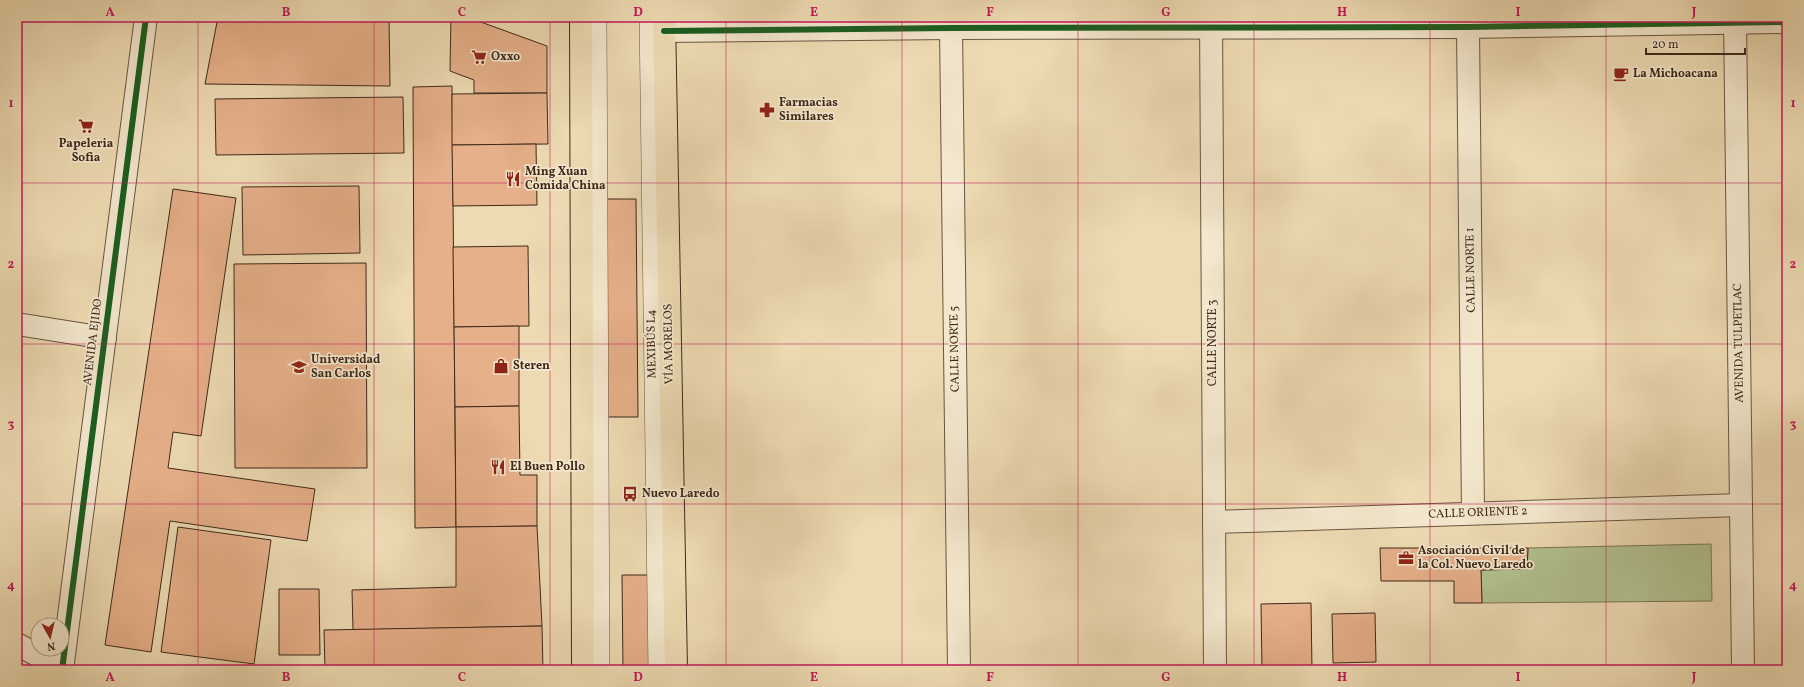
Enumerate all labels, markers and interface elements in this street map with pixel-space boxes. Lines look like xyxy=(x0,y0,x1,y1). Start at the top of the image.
text: A xyxy=(105,4,115,22)
text: B xyxy=(282,4,291,22)
text: C xyxy=(458,4,466,22)
text: D xyxy=(633,4,643,22)
text: E xyxy=(810,4,818,22)
text: F xyxy=(986,4,994,22)
text: G xyxy=(1161,4,1171,22)
text: H xyxy=(1337,4,1347,22)
text: I xyxy=(1516,4,1521,22)
text: J xyxy=(1691,4,1697,22)
scale bar xyxy=(1646,30,1745,56)
text: 20 m xyxy=(1652,37,1679,53)
supermarket icon: Oxxo xyxy=(470,48,488,66)
place label: Oxxo xyxy=(491,49,520,65)
cafe icon: La Michoacana xyxy=(1612,65,1630,83)
place label: La Michoacana xyxy=(1633,66,1718,82)
text: 1 xyxy=(8,95,14,113)
place label: Farmacias Similares xyxy=(779,95,838,125)
text: 1 xyxy=(1790,95,1796,113)
pharmacy icon: Farmacias Similares xyxy=(758,101,776,119)
supermarket icon: Papeleria Sofia xyxy=(77,117,95,135)
place label: Papeleria Sofia xyxy=(59,136,114,166)
place label: Ming Xuan Comida China xyxy=(525,164,606,194)
restaurant icon: Ming Xuan Comida China xyxy=(504,170,522,188)
street label: CALLE NORTE 1 xyxy=(1462,227,1480,313)
text: 2 xyxy=(8,256,15,274)
text: 2 xyxy=(1790,256,1797,274)
street label: AVENIDA TULPETLAC xyxy=(1730,283,1748,403)
street label: AVENIDA EJIDO xyxy=(80,297,106,386)
street label: CALLE NORTE 3 xyxy=(1205,300,1221,386)
street label: VÍA MORELOS xyxy=(659,303,678,385)
street label: CALLE NORTE 5 xyxy=(946,306,964,392)
street label: MEXIBÚS L4 xyxy=(642,309,661,379)
place label: Universidad San Carlos xyxy=(311,352,381,382)
shop icon: Steren xyxy=(492,357,510,375)
school or university icon: Universidad San Carlos xyxy=(290,358,308,376)
place label: Steren xyxy=(513,358,550,374)
text: 3 xyxy=(8,416,15,434)
text: 3 xyxy=(1790,416,1797,434)
restaurant icon: El Buen Pollo xyxy=(489,458,507,476)
place label: El Buen Pollo xyxy=(510,459,585,475)
bus stop icon: Nuevo Laredo xyxy=(621,485,639,503)
place label: Nuevo Laredo xyxy=(642,486,720,502)
street label: CALLE ORIENTE 2 xyxy=(1428,503,1528,523)
place label: Asociación Civil de la Col. Nuevo Laredo xyxy=(1418,543,1533,573)
office icon: Asociación Civil de la Col. Nuevo Laredo xyxy=(1397,549,1415,567)
text: 4 xyxy=(7,577,15,595)
text: 4 xyxy=(1789,577,1797,595)
north arrow xyxy=(30,617,70,657)
text: N xyxy=(46,637,56,653)
text: A xyxy=(105,669,115,687)
text: B xyxy=(282,669,291,687)
text: C xyxy=(458,669,466,687)
text: D xyxy=(633,669,643,687)
text: E xyxy=(810,669,818,687)
text: F xyxy=(986,669,994,687)
text: G xyxy=(1161,669,1171,687)
text: H xyxy=(1337,669,1347,687)
text: I xyxy=(1516,669,1521,687)
text: J xyxy=(1691,669,1697,687)

